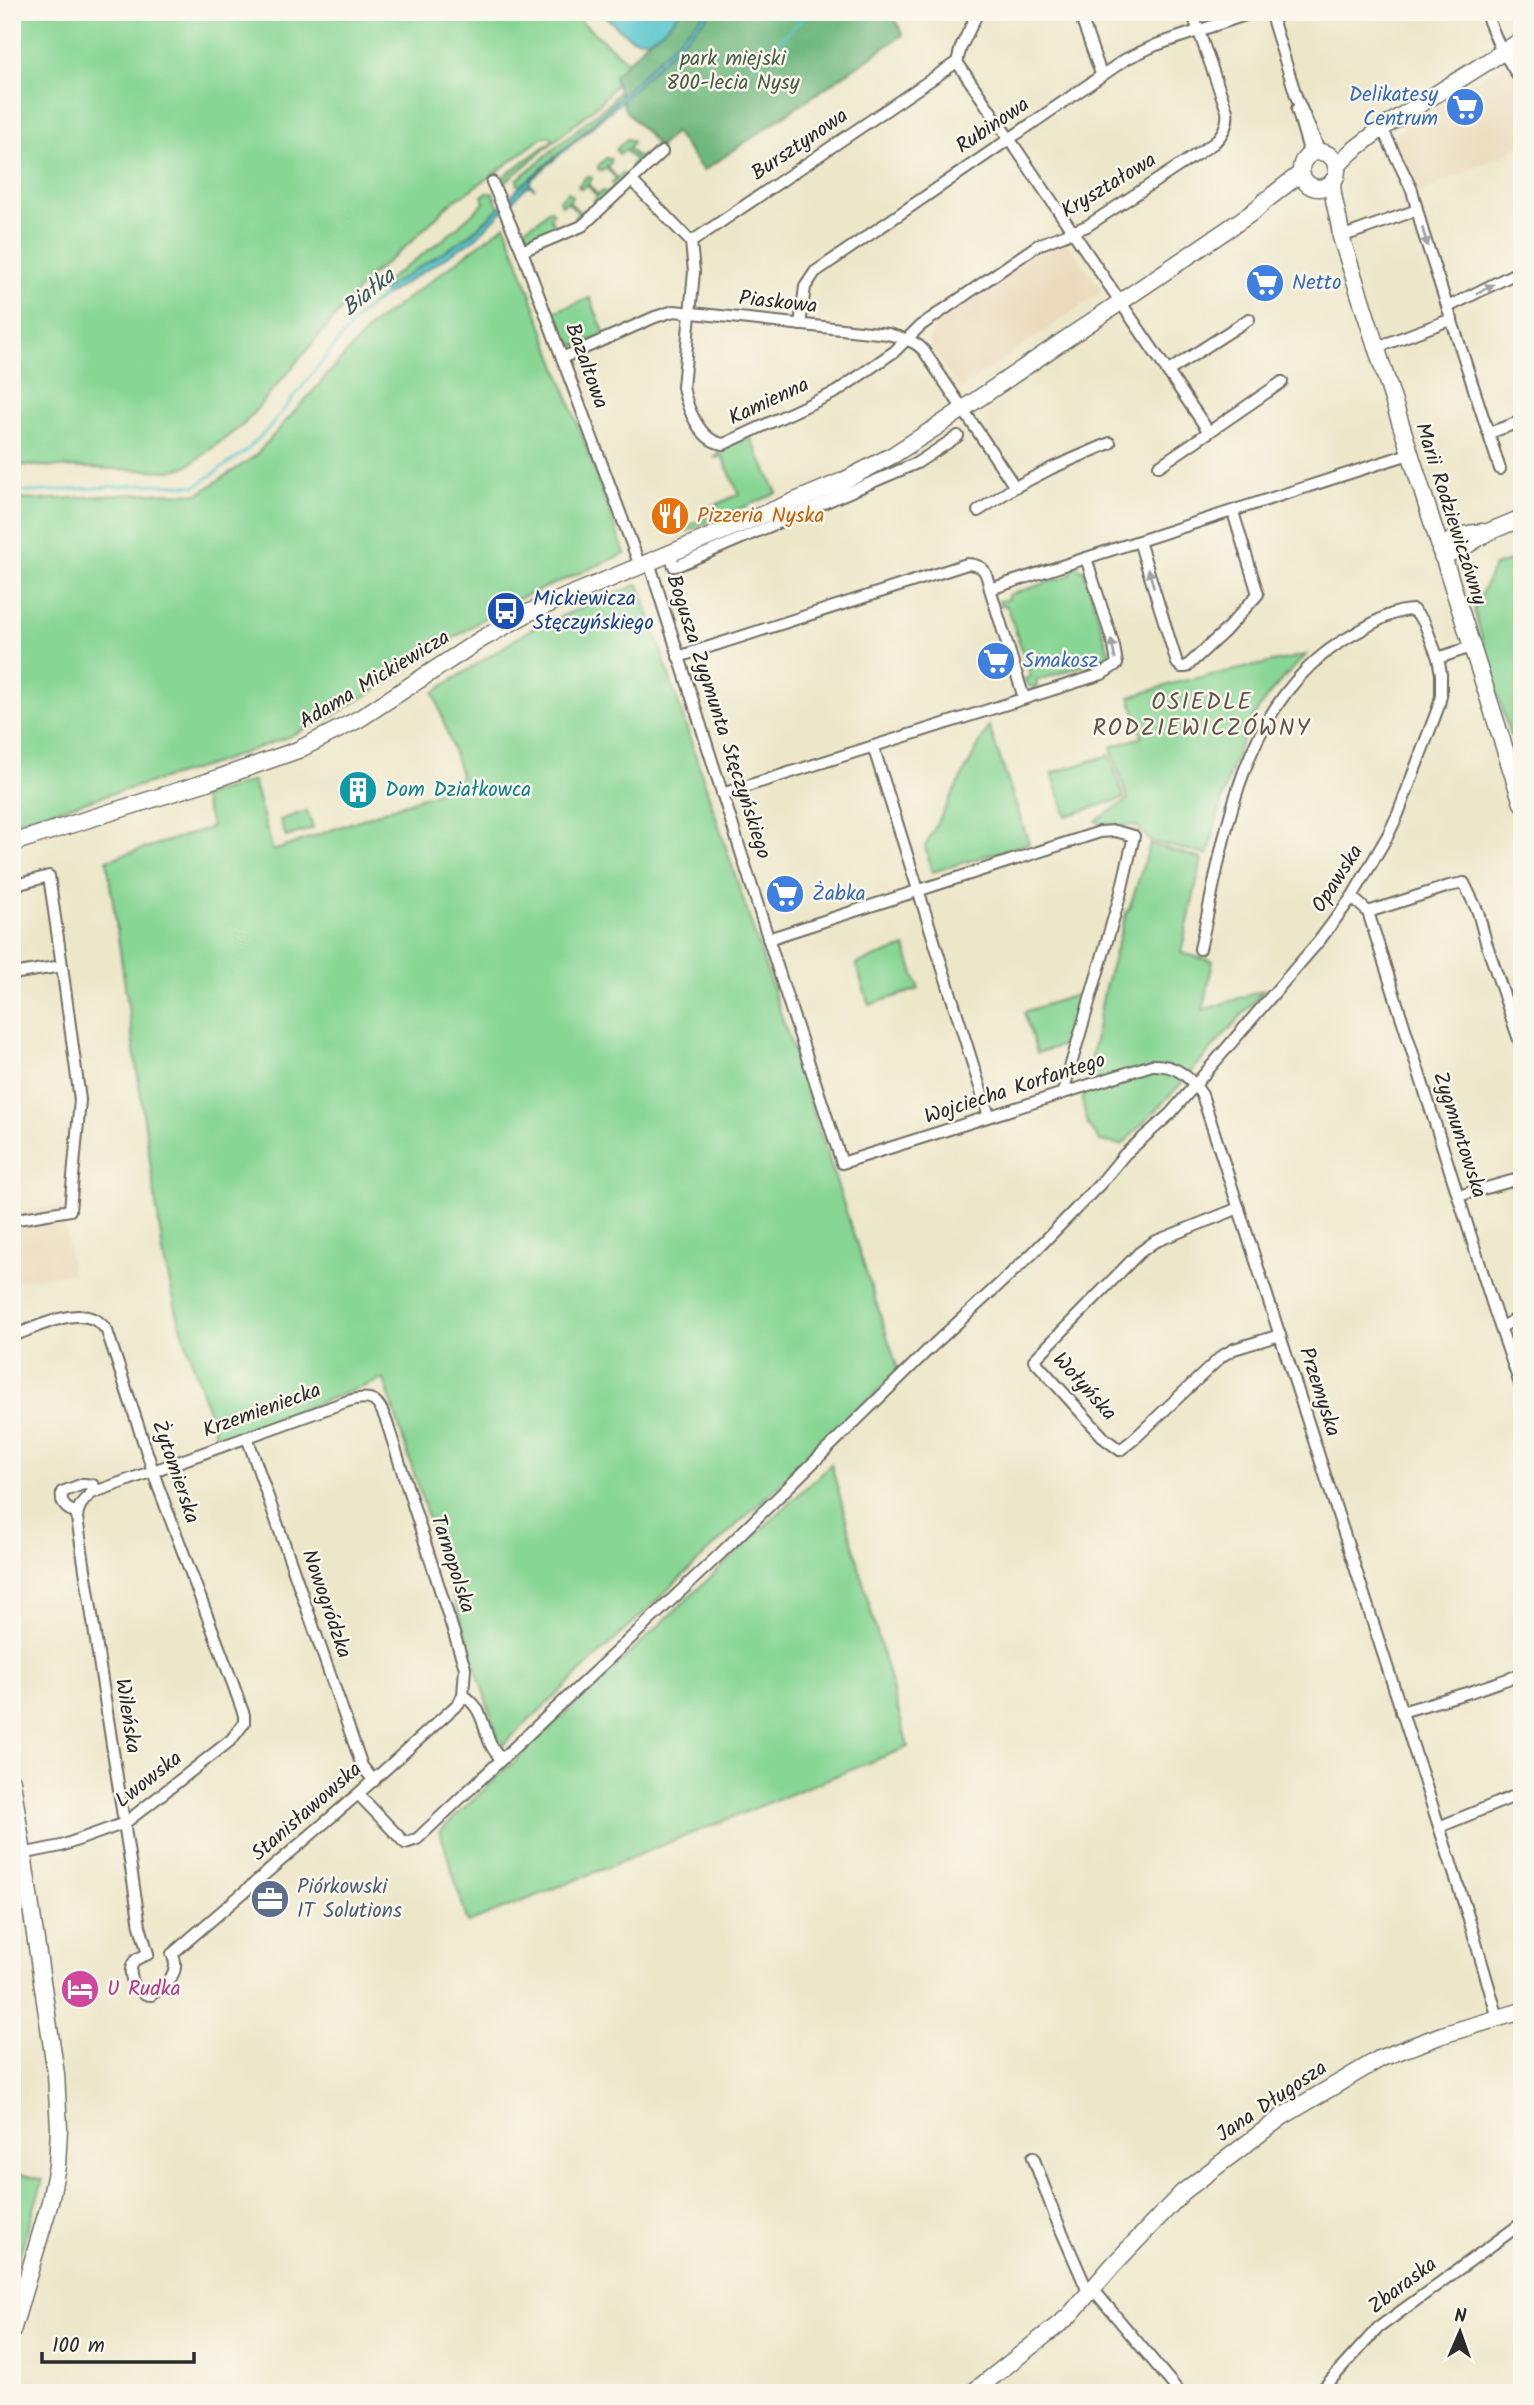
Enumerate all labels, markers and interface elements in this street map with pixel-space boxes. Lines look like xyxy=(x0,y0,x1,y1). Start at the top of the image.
park label: park miejski 800-lecia Nysy xyxy=(666,43,800,100)
place label: Delikatesy Centrum xyxy=(1349,79,1438,136)
supermarket icon: Delikatesy Centrum xyxy=(1444,86,1486,128)
street label: Rubinowa xyxy=(949,89,1037,163)
street label: Bursztynowa xyxy=(745,100,855,190)
street label: Kryształowa xyxy=(1055,144,1163,228)
one-way arrow xyxy=(1420,227,1431,248)
water label: Białka xyxy=(334,258,406,326)
supermarket icon: Netto xyxy=(1244,262,1286,304)
place label: Netto xyxy=(1292,267,1341,300)
street label: Piaskowa xyxy=(737,282,819,324)
one-way arrow xyxy=(1475,283,1495,294)
street label: Bazaltowa xyxy=(555,318,617,414)
street label: Kamienna xyxy=(723,369,815,435)
street label: Marii Rodziewiczówny xyxy=(1405,418,1495,610)
restaurant icon: Pizzeria Nyska xyxy=(649,495,691,537)
place label: Pizzeria Nyska xyxy=(697,500,824,533)
one-way arrow xyxy=(1145,568,1155,589)
street label: Bogusza Zygmunta Stęczyńskiego xyxy=(656,570,780,864)
place label: Mickiewicza Stęczyńskiego xyxy=(533,583,654,640)
bus stop icon: Mickiewicza Stęczyńskiego xyxy=(485,590,527,632)
street label: Adama Mickiewicza xyxy=(293,622,457,738)
one-way arrow xyxy=(1108,638,1119,660)
supermarket icon: Smakosz xyxy=(975,640,1017,682)
place label: Smakosz xyxy=(1023,645,1098,678)
district label: OSIEDLE RODZIEWICZÓWNY xyxy=(1092,685,1312,747)
building icon: Dom Działkowca xyxy=(337,769,379,811)
place label: Dom Działkowca xyxy=(385,774,531,807)
street label: Opawska xyxy=(1304,838,1372,920)
supermarket icon: Żabka xyxy=(764,873,806,915)
place label: Żabka xyxy=(812,878,866,911)
street label: Wojciecha Korfantego xyxy=(920,1044,1110,1134)
street label: Zygmuntowska xyxy=(1423,1067,1495,1203)
street label: Przemyska xyxy=(1289,1343,1349,1441)
street label: Wołyńska xyxy=(1044,1345,1124,1429)
street label: Krzemieniecka xyxy=(198,1374,326,1448)
street label: Żytomierska xyxy=(142,1416,208,1528)
street label: Tarnopolska xyxy=(421,1510,483,1618)
street label: Nowogródzka xyxy=(292,1545,360,1663)
street label: Wileńska xyxy=(105,1676,149,1756)
street label: Lwowska xyxy=(108,1743,190,1817)
street label: Stanisławowska xyxy=(244,1754,370,1870)
place label: Piórkowski IT Solutions xyxy=(297,1871,402,1928)
office icon: Piórkowski IT Solutions xyxy=(249,1878,291,1920)
hotel icon: U Rudka xyxy=(59,1968,101,2010)
place label: U Rudka xyxy=(107,1973,181,2006)
street label: Jana Długosza xyxy=(1210,2053,1334,2151)
street label: Zbaraska xyxy=(1361,2249,1445,2323)
north arrow xyxy=(1426,2296,1496,2366)
text: N xyxy=(1454,2302,1467,2332)
scale bar xyxy=(42,2321,194,2365)
text: 100 m xyxy=(52,2330,105,2363)

